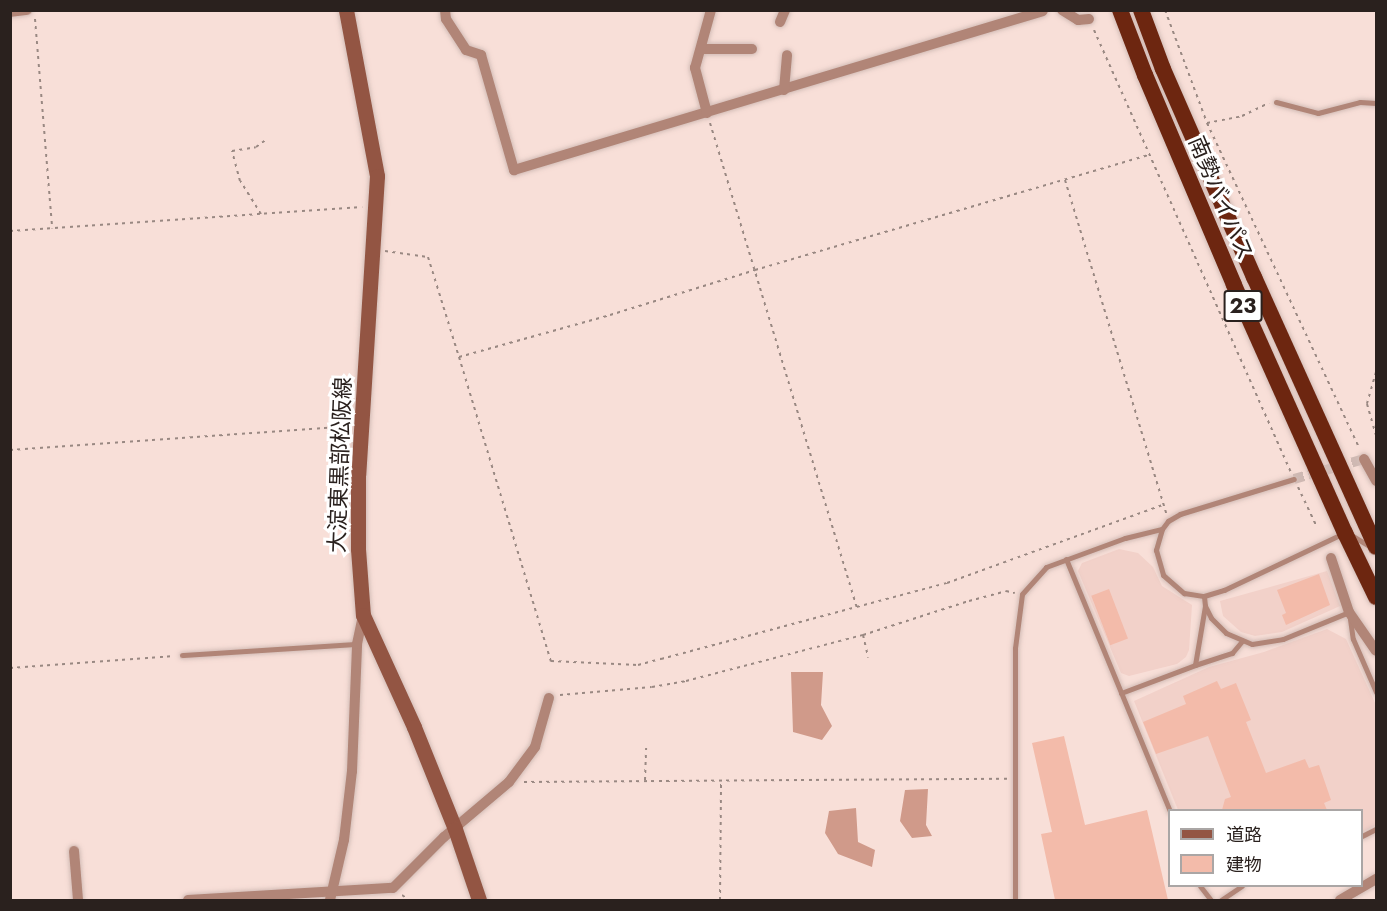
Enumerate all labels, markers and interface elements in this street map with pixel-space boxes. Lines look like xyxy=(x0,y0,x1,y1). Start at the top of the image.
street label: 南勢バイパス xyxy=(1183,132,1259,264)
road number: 23 xyxy=(1224,288,1262,324)
street label: 大淀東黒部松阪線 xyxy=(324,377,356,553)
legend xyxy=(1168,809,1363,887)
text: 道路 xyxy=(1226,822,1262,848)
text: 建物 xyxy=(1226,852,1262,878)

